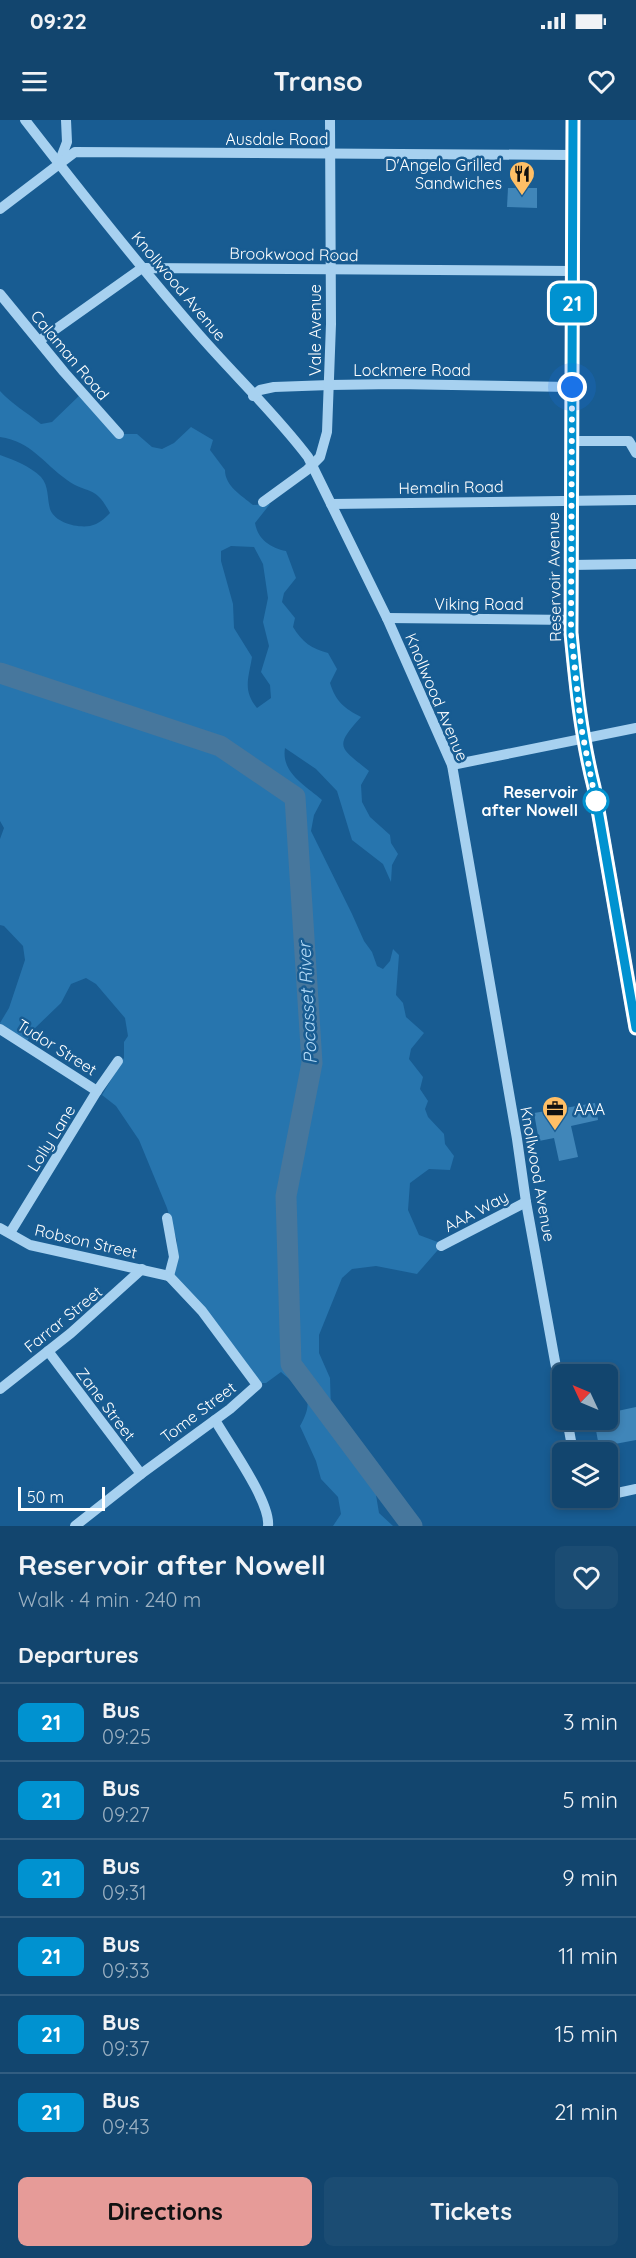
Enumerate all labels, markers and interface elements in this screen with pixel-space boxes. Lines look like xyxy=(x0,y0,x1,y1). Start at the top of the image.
text: 09:22 xyxy=(30,7,87,35)
text: Transo xyxy=(273,64,363,98)
icon: menu xyxy=(18,65,51,98)
icon: heart xyxy=(585,65,618,98)
street label: Ausdale Road xyxy=(226,129,328,149)
place label: D'Angelo Grilled Sandwiches xyxy=(385,155,502,193)
restaurant icon: D'Angelo Grilled Sandwiches xyxy=(507,159,537,197)
street label: Knollwood Avenue xyxy=(127,227,231,345)
street label: Brookwood Road xyxy=(229,243,359,265)
street label: Vale Avenue xyxy=(305,284,325,376)
line badge: 21 xyxy=(545,284,599,322)
text: 21 xyxy=(562,290,582,316)
street label: Calaman Road xyxy=(27,306,113,404)
street label: Lockmere Road xyxy=(353,360,471,380)
your location xyxy=(557,372,587,402)
street label: Hemalin Road xyxy=(398,476,504,498)
street label: Reservoir Avenue xyxy=(543,512,565,642)
street label: Viking Road xyxy=(434,594,524,614)
street label: Knollwood Avenue xyxy=(401,630,473,764)
place label: Reservoir after Nowell xyxy=(481,782,578,820)
marker: Reservoir after Nowell xyxy=(583,788,609,814)
water label: Pocasset River xyxy=(292,939,322,1065)
street label: Tudor Street xyxy=(13,1015,101,1079)
office icon: AAA xyxy=(540,1094,570,1132)
place label: AAA xyxy=(574,1099,605,1119)
street label: Lolly Lane xyxy=(23,1101,79,1175)
street label: Knollwood Avenue xyxy=(516,1105,560,1243)
street label: AAA Way xyxy=(441,1186,511,1236)
street label: Robson Street xyxy=(33,1220,139,1262)
street label: Farrar Street xyxy=(20,1281,106,1357)
street label: Zane Street xyxy=(72,1363,140,1445)
north arrow xyxy=(552,1364,618,1430)
map controls xyxy=(552,1364,618,1508)
street label: Tome Street xyxy=(156,1377,240,1447)
button: layers xyxy=(552,1442,618,1508)
scale bar xyxy=(18,1484,105,1512)
text: 50 m xyxy=(27,1487,64,1507)
button: heart xyxy=(555,1546,618,1609)
text: Reservoir after Nowell xyxy=(18,1547,326,1582)
text: Walk · 4 min · 240 m xyxy=(18,1587,201,1612)
text: Departures xyxy=(18,1641,139,1669)
text: Bus xyxy=(102,1696,140,1724)
text: 3 min xyxy=(563,1708,618,1736)
text: 21 xyxy=(41,1709,61,1735)
text: 09:25 xyxy=(102,1724,151,1749)
text: Bus xyxy=(102,1774,140,1802)
text: 5 min xyxy=(563,1786,618,1814)
text: 21 xyxy=(41,1787,61,1813)
text: 09:27 xyxy=(102,1802,150,1827)
text: Bus xyxy=(102,1852,140,1880)
text: 9 min xyxy=(562,1864,618,1892)
text: 21 xyxy=(41,1865,61,1891)
text: 09:31 xyxy=(102,1880,147,1905)
text: Bus xyxy=(102,1930,140,1958)
text: 11 min xyxy=(558,1942,618,1970)
text: 21 xyxy=(41,1943,61,1969)
text: 09:33 xyxy=(102,1958,150,1983)
text: Bus xyxy=(102,2008,140,2036)
text: 15 min xyxy=(554,2020,618,2048)
text: 21 xyxy=(41,2021,61,2047)
text: 09:37 xyxy=(102,2036,150,2061)
text: Bus xyxy=(102,2086,140,2114)
text: 21 min xyxy=(554,2098,618,2126)
text: 21 xyxy=(41,2099,61,2125)
text: 09:43 xyxy=(102,2114,150,2139)
button: Directions xyxy=(18,2177,312,2246)
button: Tickets xyxy=(324,2177,618,2246)

